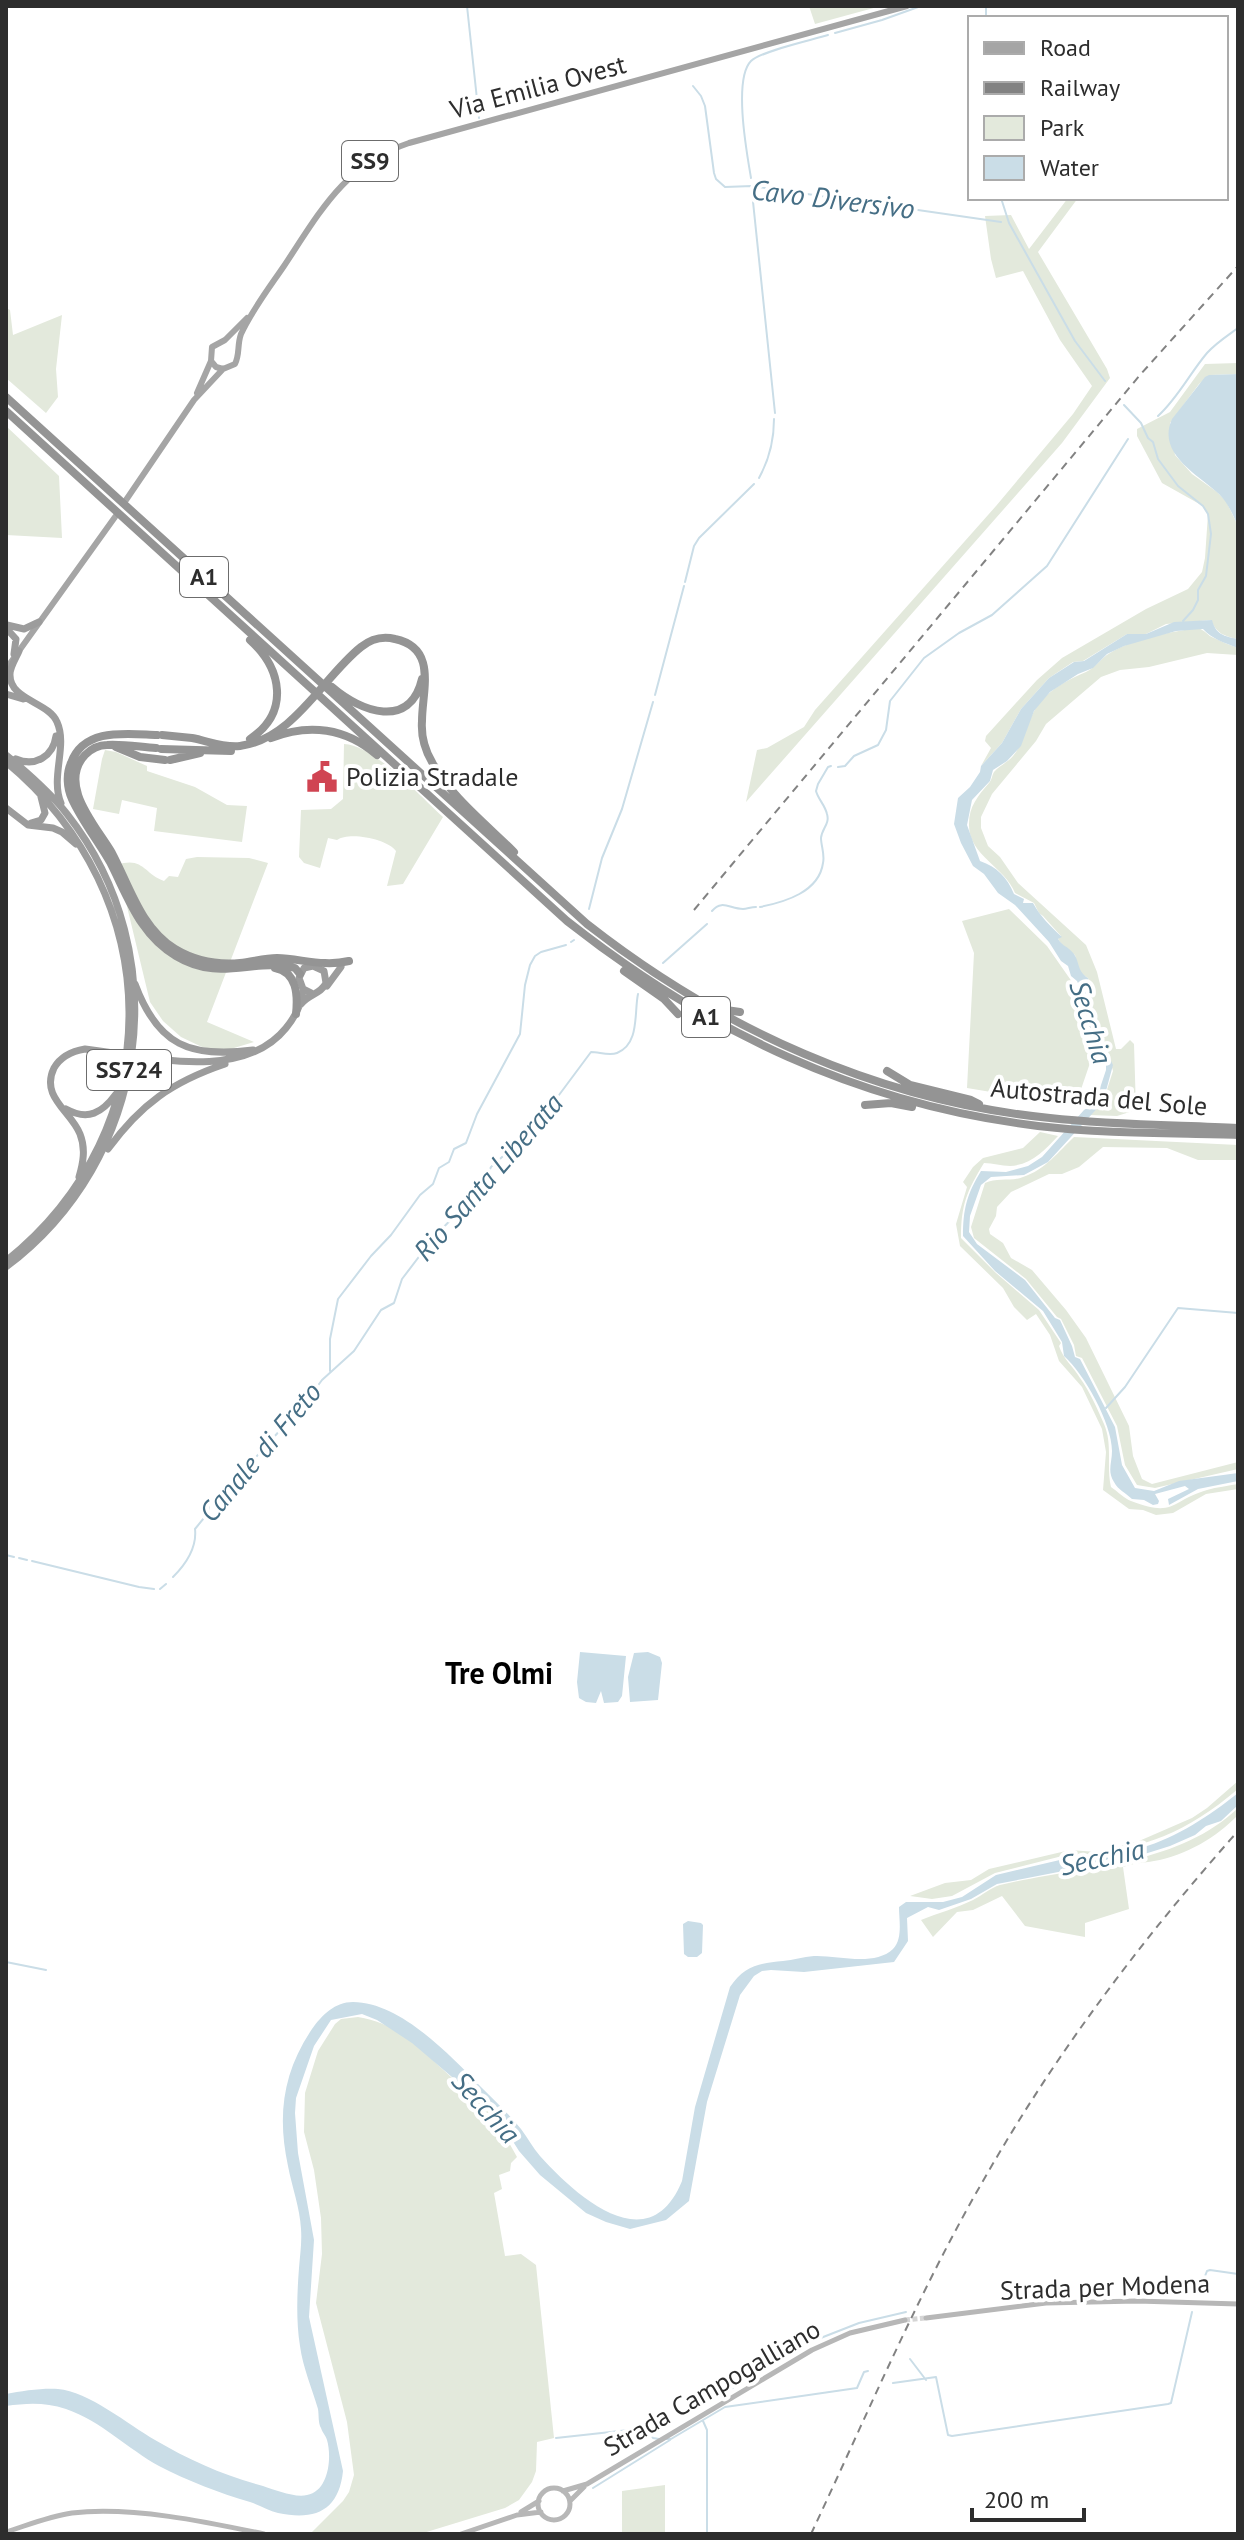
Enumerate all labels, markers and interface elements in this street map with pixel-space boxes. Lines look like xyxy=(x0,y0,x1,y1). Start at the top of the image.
legend xyxy=(968,16,1228,200)
text: Road xyxy=(1040,32,1091,63)
street label: Via Emilia Ovest xyxy=(445,47,630,126)
text: Railway xyxy=(1040,72,1120,103)
text: Park xyxy=(1040,112,1085,143)
road number: SS9 xyxy=(342,141,398,181)
text: Water xyxy=(1040,152,1099,183)
water label: Cavo Diversivo xyxy=(749,170,917,227)
road number: A1 xyxy=(180,557,228,597)
public building icon: Polizia Stradale xyxy=(305,760,339,794)
place label: Polizia Stradale xyxy=(346,760,519,793)
water label: Secchia xyxy=(1061,976,1122,1068)
road number: A1 xyxy=(682,997,730,1037)
road number: SS724 xyxy=(87,1050,171,1090)
street label: Autostrada del Sole xyxy=(989,1071,1209,1122)
water label: Rio Santa Liberata xyxy=(405,1085,571,1268)
water label: Canale di Freto xyxy=(190,1374,329,1529)
district label: Tre Olmi xyxy=(445,1653,553,1692)
water label: Secchia xyxy=(1056,1829,1148,1883)
water label: Secchia xyxy=(444,2063,529,2151)
street label: Strada per Modena xyxy=(999,2266,1211,2307)
street label: Strada Campogalliano xyxy=(598,2312,826,2463)
scale bar xyxy=(972,2472,1084,2522)
text: 200 m xyxy=(984,2484,1049,2515)

